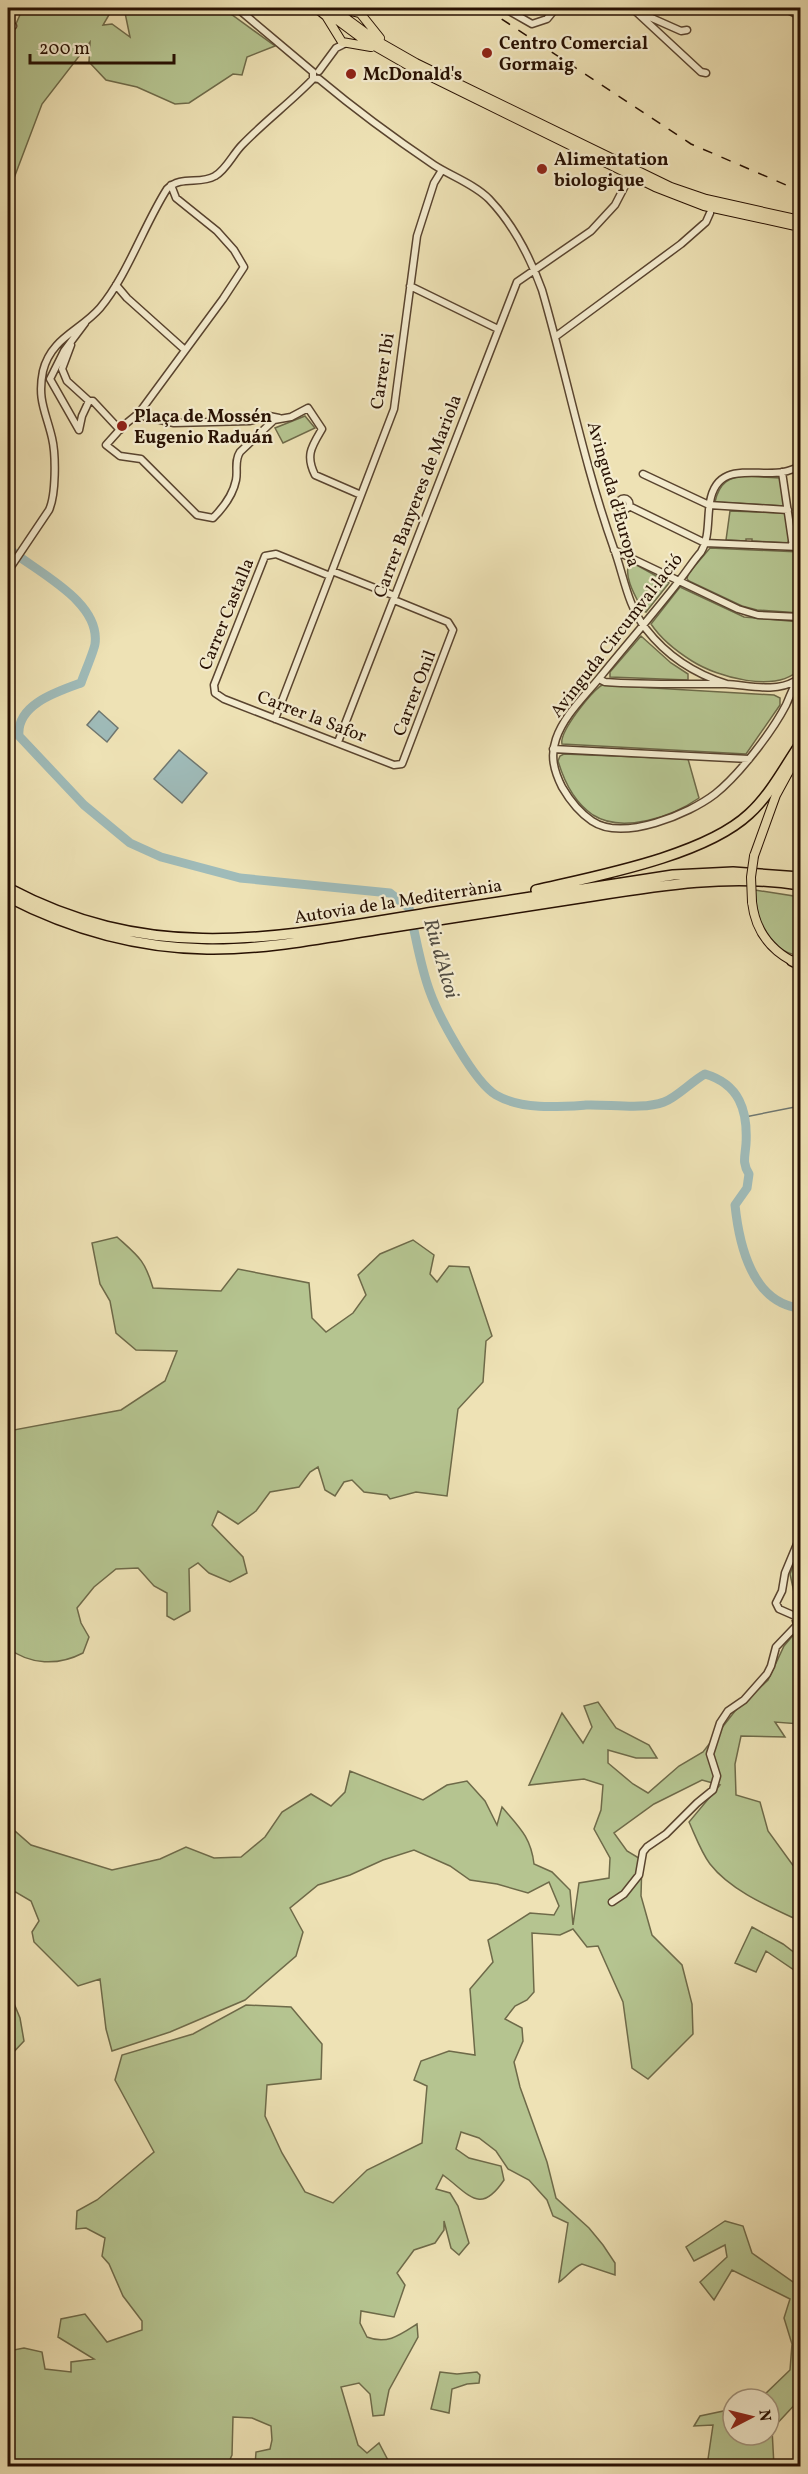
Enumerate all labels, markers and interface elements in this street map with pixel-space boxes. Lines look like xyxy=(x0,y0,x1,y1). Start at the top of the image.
scale bar xyxy=(30,27,174,65)
place label: Centro Comercial Gormaig xyxy=(499,32,648,78)
text: 200 m xyxy=(39,37,90,62)
marker: Centro Comercial Gormaig xyxy=(480,46,494,60)
place label: McDonald's xyxy=(363,63,462,88)
marker: McDonald's xyxy=(344,67,358,81)
place label: Alimentation biologique xyxy=(554,148,669,194)
marker: Alimentation biologique xyxy=(535,162,549,176)
street label: Carrer Ibi xyxy=(365,331,402,411)
street label: Carrer Banyeres de Mariola xyxy=(368,391,469,602)
place label: Plaça de Mossén Eugenio Raduán xyxy=(134,405,273,451)
marker: Plaça de Mossén Eugenio Raduán xyxy=(115,419,129,433)
street label: Avinguda d'Europa xyxy=(580,419,645,570)
street label: Avinguda Circumval·lació xyxy=(545,548,689,723)
street label: Carrer Castalla xyxy=(194,555,261,674)
street label: Carrer Onil xyxy=(388,647,443,740)
street label: Carrer la Safor xyxy=(253,685,370,750)
street label: Autovia de la Mediterrània xyxy=(293,874,504,931)
water label: Riu d'Alcoi xyxy=(415,915,465,1003)
north arrow xyxy=(721,2387,781,2447)
text: N xyxy=(752,2408,776,2423)

